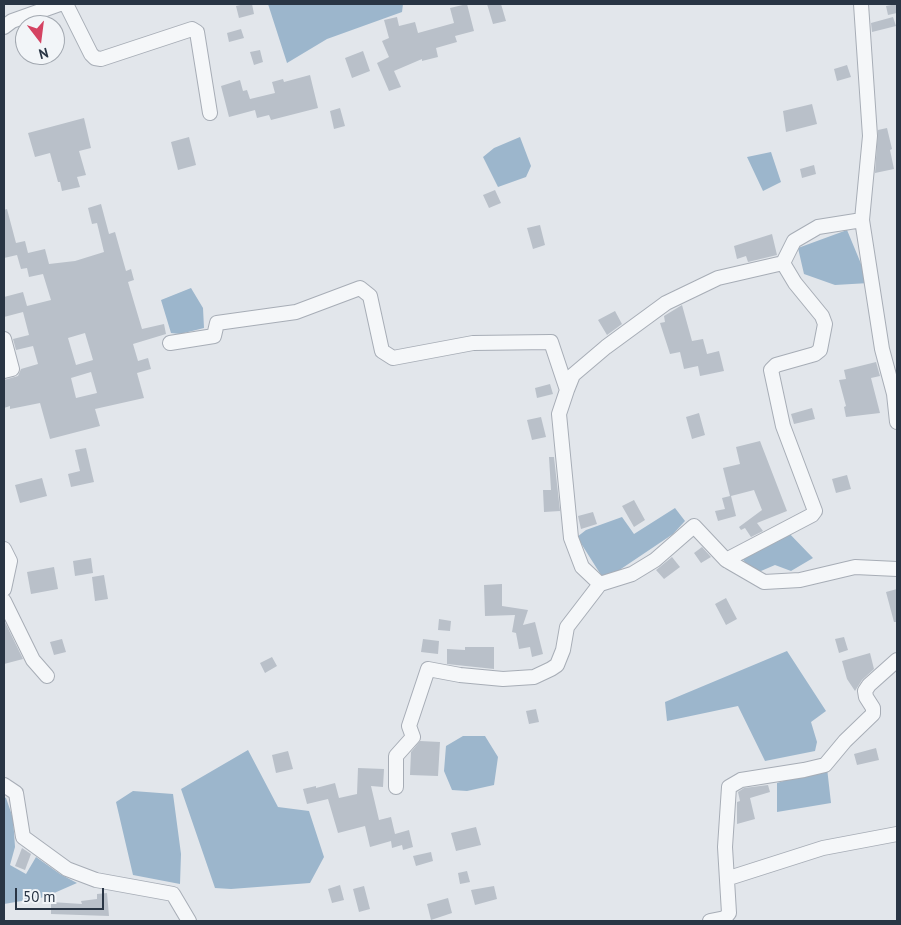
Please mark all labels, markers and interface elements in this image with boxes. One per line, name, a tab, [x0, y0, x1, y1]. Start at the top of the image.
north arrow	[15, 15, 65, 65]
text: N	[37, 44, 50, 63]
scale bar	[18, 878, 106, 910]
text: 50 m	[23, 887, 56, 906]

